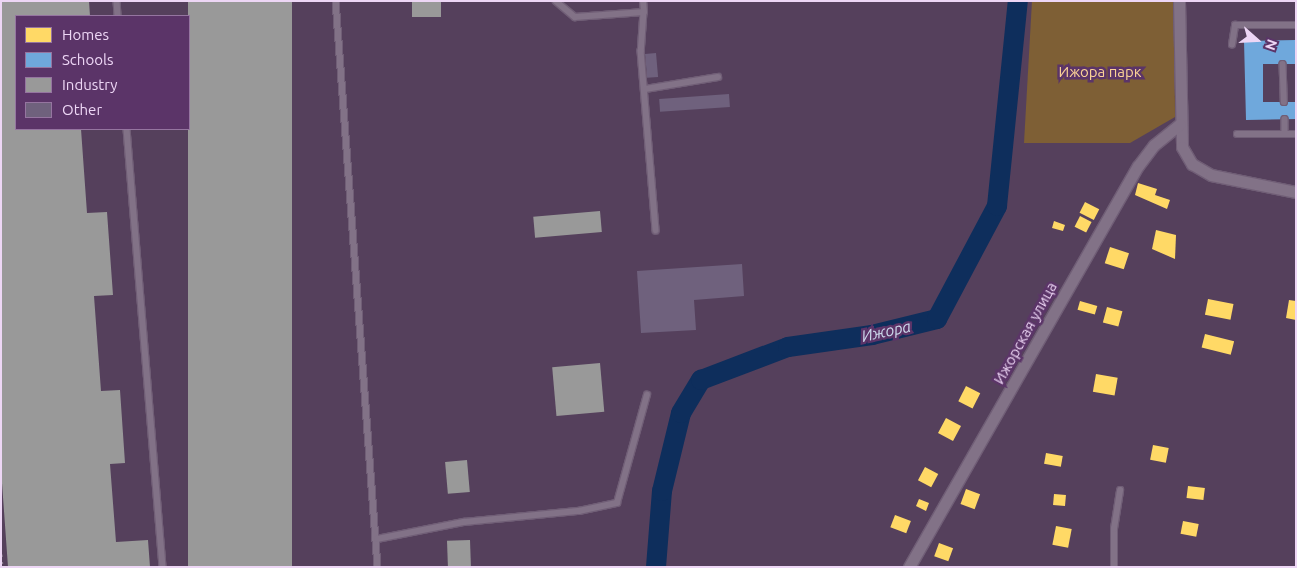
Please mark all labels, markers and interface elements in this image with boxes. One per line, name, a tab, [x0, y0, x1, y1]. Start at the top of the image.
legend	[15, 15, 190, 130]
north arrow	[1232, 15, 1282, 65]
text: Homes	[62, 26, 109, 43]
text: N	[1262, 37, 1280, 52]
text: Schools	[62, 51, 113, 68]
park label: Ижора парк	[1058, 63, 1142, 81]
text: Industry	[62, 76, 117, 93]
text: Other	[62, 101, 102, 118]
street label: Ижорская улица	[989, 279, 1061, 387]
water label: Ижора	[859, 316, 913, 346]

